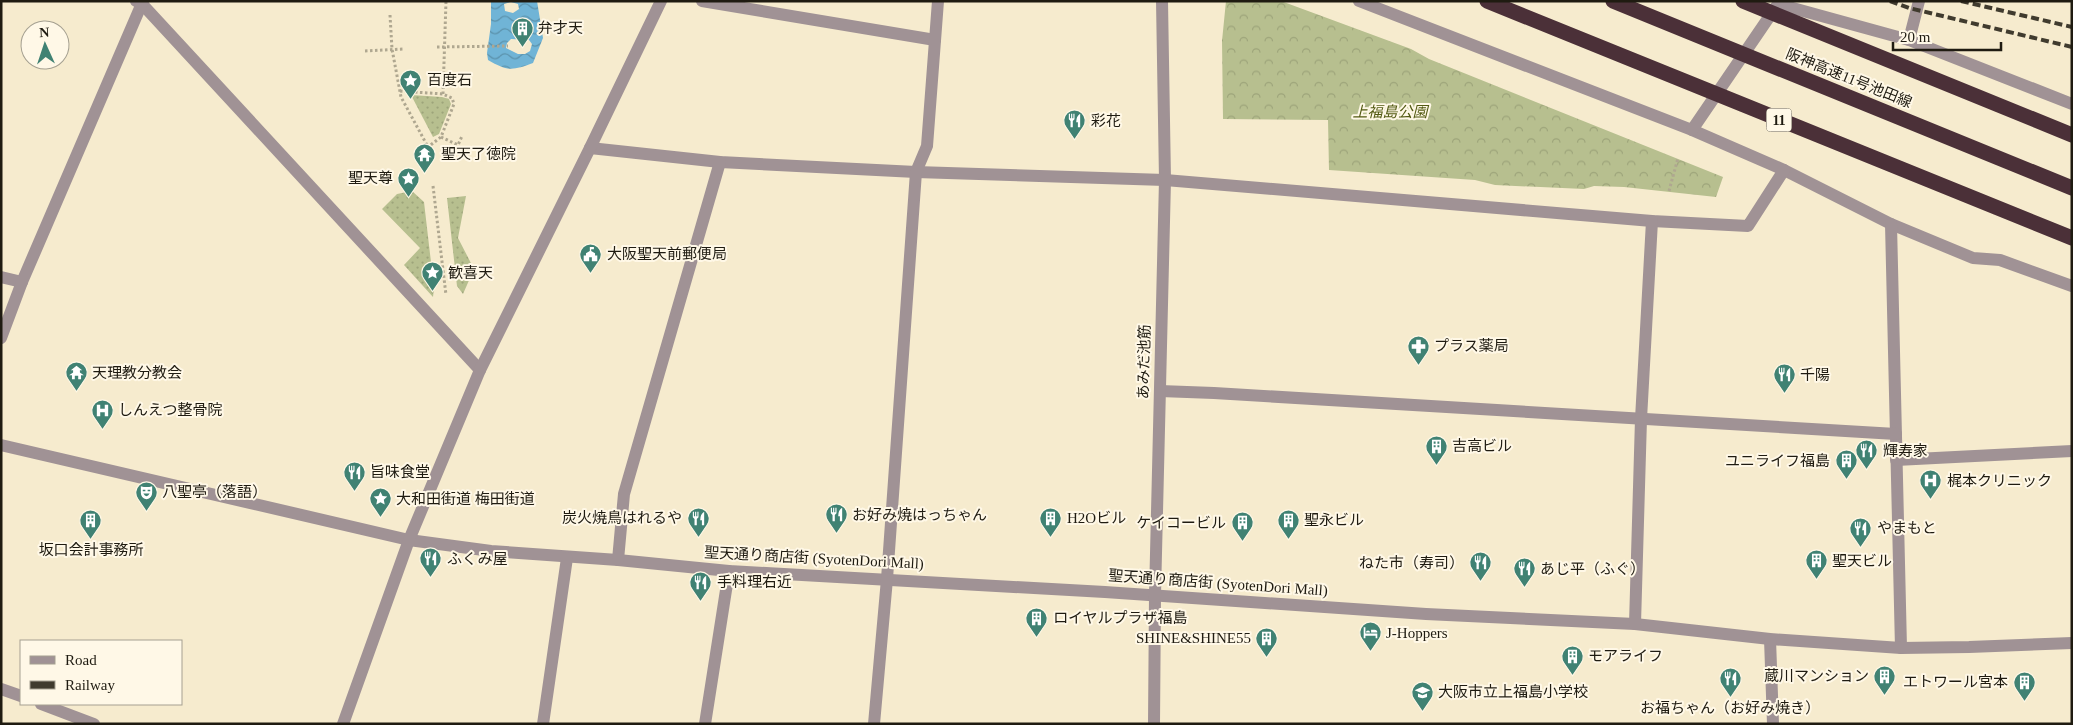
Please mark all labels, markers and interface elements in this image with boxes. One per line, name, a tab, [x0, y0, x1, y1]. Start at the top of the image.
building icon: 弁才天	[510, 16, 534, 47]
place label: 弁才天	[538, 19, 583, 36]
north arrow	[20, 20, 70, 70]
scale bar	[1893, 20, 2000, 52]
text: N	[39, 25, 50, 40]
text: 20 m	[1900, 29, 1931, 45]
street label: 阪神高速11号池田線	[1784, 45, 1914, 111]
place icon: 百度石	[399, 68, 423, 99]
place label: 百度石	[427, 72, 472, 88]
park label: 上福島公園	[1352, 104, 1429, 120]
road number: 11	[1766, 108, 1792, 132]
restaurant icon: 彩花	[1063, 109, 1087, 140]
place label: 彩花	[1091, 113, 1121, 129]
temple icon: 聖天了徳院	[413, 142, 437, 173]
place label: 聖天了徳院	[441, 146, 516, 162]
place icon: 聖天尊	[397, 166, 421, 197]
place label: 聖天尊	[348, 170, 393, 186]
public building icon: 大阪聖天前郵便局	[579, 242, 603, 273]
place label: 大阪聖天前郵便局	[607, 246, 727, 262]
place icon: 歓喜天	[420, 261, 444, 292]
place label: 歓喜天	[448, 265, 493, 281]
street label: あみだ池筋	[1135, 324, 1153, 400]
pharmacy icon: プラス薬局	[1406, 334, 1430, 365]
place label: プラス薬局	[1434, 338, 1509, 354]
temple icon: 天理教分教会	[64, 361, 88, 392]
restaurant icon: 千陽	[1772, 363, 1796, 394]
place label: 天理教分教会	[92, 365, 182, 381]
place label: 千陽	[1800, 367, 1830, 383]
hospital icon: しんえつ整骨院	[90, 398, 114, 429]
place label: しんえつ整骨院	[118, 402, 223, 418]
building icon: 吉高ビル	[1424, 434, 1448, 465]
place label: 吉高ビル	[1452, 438, 1512, 454]
restaurant icon: 輝寿家	[1855, 439, 1879, 470]
place label: 輝寿家	[1883, 443, 1928, 459]
building icon: ユニライフ福島	[1834, 449, 1858, 480]
place label: ユニライフ福島	[1725, 453, 1830, 469]
restaurant icon: 旨味食堂	[342, 460, 366, 491]
place label: 旨味食堂	[370, 464, 430, 480]
hospital icon: 梶本クリニック	[1919, 469, 1943, 500]
place label: 梶本クリニック	[1947, 473, 2052, 489]
theatre icon: 八聖亭（落語）	[134, 480, 158, 511]
place label: 八聖亭（落語）	[162, 484, 267, 500]
place icon: 大和田街道 梅田街道	[368, 487, 392, 518]
place label: 大和田街道 梅田街道	[396, 490, 535, 507]
restaurant icon: お好み焼はっちゃん	[824, 503, 848, 534]
restaurant icon: 炭火焼鳥はれるや	[686, 506, 710, 537]
building icon: H2Oビル	[1039, 506, 1063, 537]
place label: お好み焼はっちゃん	[852, 507, 987, 523]
building icon: 聖永ビル	[1276, 508, 1300, 539]
building icon: 坂口会計事務所	[79, 509, 103, 540]
place label: 炭火焼鳥はれるや	[562, 510, 682, 526]
place label: H2Oビル	[1067, 510, 1126, 526]
building icon: ケイコービル	[1230, 511, 1254, 542]
place label: 聖永ビル	[1304, 512, 1364, 528]
place label: ケイコービル	[1136, 515, 1226, 531]
restaurant icon: やまもと	[1849, 516, 1873, 547]
place label: やまもと	[1877, 520, 1937, 536]
place label: 坂口会計事務所	[38, 542, 144, 558]
street label: 聖天通り商店街 (SyotenDori Mall)	[704, 544, 924, 573]
restaurant icon: ふくみ屋	[419, 547, 443, 578]
building icon: 聖天ビル	[1804, 549, 1828, 580]
place label: ふくみ屋	[447, 551, 508, 567]
restaurant icon: ねた市（寿司）	[1468, 551, 1492, 582]
place label: 聖天ビル	[1832, 553, 1892, 569]
place label: ねた市（寿司）	[1359, 555, 1464, 571]
restaurant icon: あじ平（ふぐ）	[1512, 557, 1536, 588]
place label: あじ平（ふぐ）	[1540, 561, 1645, 577]
street label: 聖天通り商店街 (SyotenDori Mall)	[1108, 567, 1328, 600]
restaurant icon: 手料理右近	[689, 570, 713, 601]
place label: 手料理右近	[717, 573, 792, 590]
building icon: ロイヤルプラザ福島	[1025, 606, 1049, 637]
place label: ロイヤルプラザ福島	[1053, 610, 1188, 626]
hotel icon: J-Hoppers	[1358, 621, 1382, 652]
place label: J-Hoppers	[1386, 625, 1448, 641]
building icon: SHINE&SHINE55	[1255, 626, 1279, 657]
place label: SHINE&SHINE55	[1136, 630, 1251, 646]
legend	[20, 640, 182, 705]
building icon: モアライフ	[1560, 644, 1584, 675]
place label: モアライフ	[1588, 648, 1663, 664]
text: Road	[65, 652, 97, 668]
building icon: 蔵川マンション	[1873, 664, 1897, 695]
restaurant icon: お福ちゃん（お好み焼き）	[1718, 667, 1742, 698]
place label: 蔵川マンション	[1764, 668, 1869, 684]
building icon: エトワール宮本	[2012, 670, 2036, 701]
place label: エトワール宮本	[1903, 674, 2008, 690]
text: Railway	[65, 677, 115, 693]
school or university icon: 大阪市立上福島小学校	[1410, 680, 1434, 711]
place label: 大阪市立上福島小学校	[1438, 684, 1588, 700]
place label: お福ちゃん（お好み焼き）	[1640, 700, 1820, 716]

